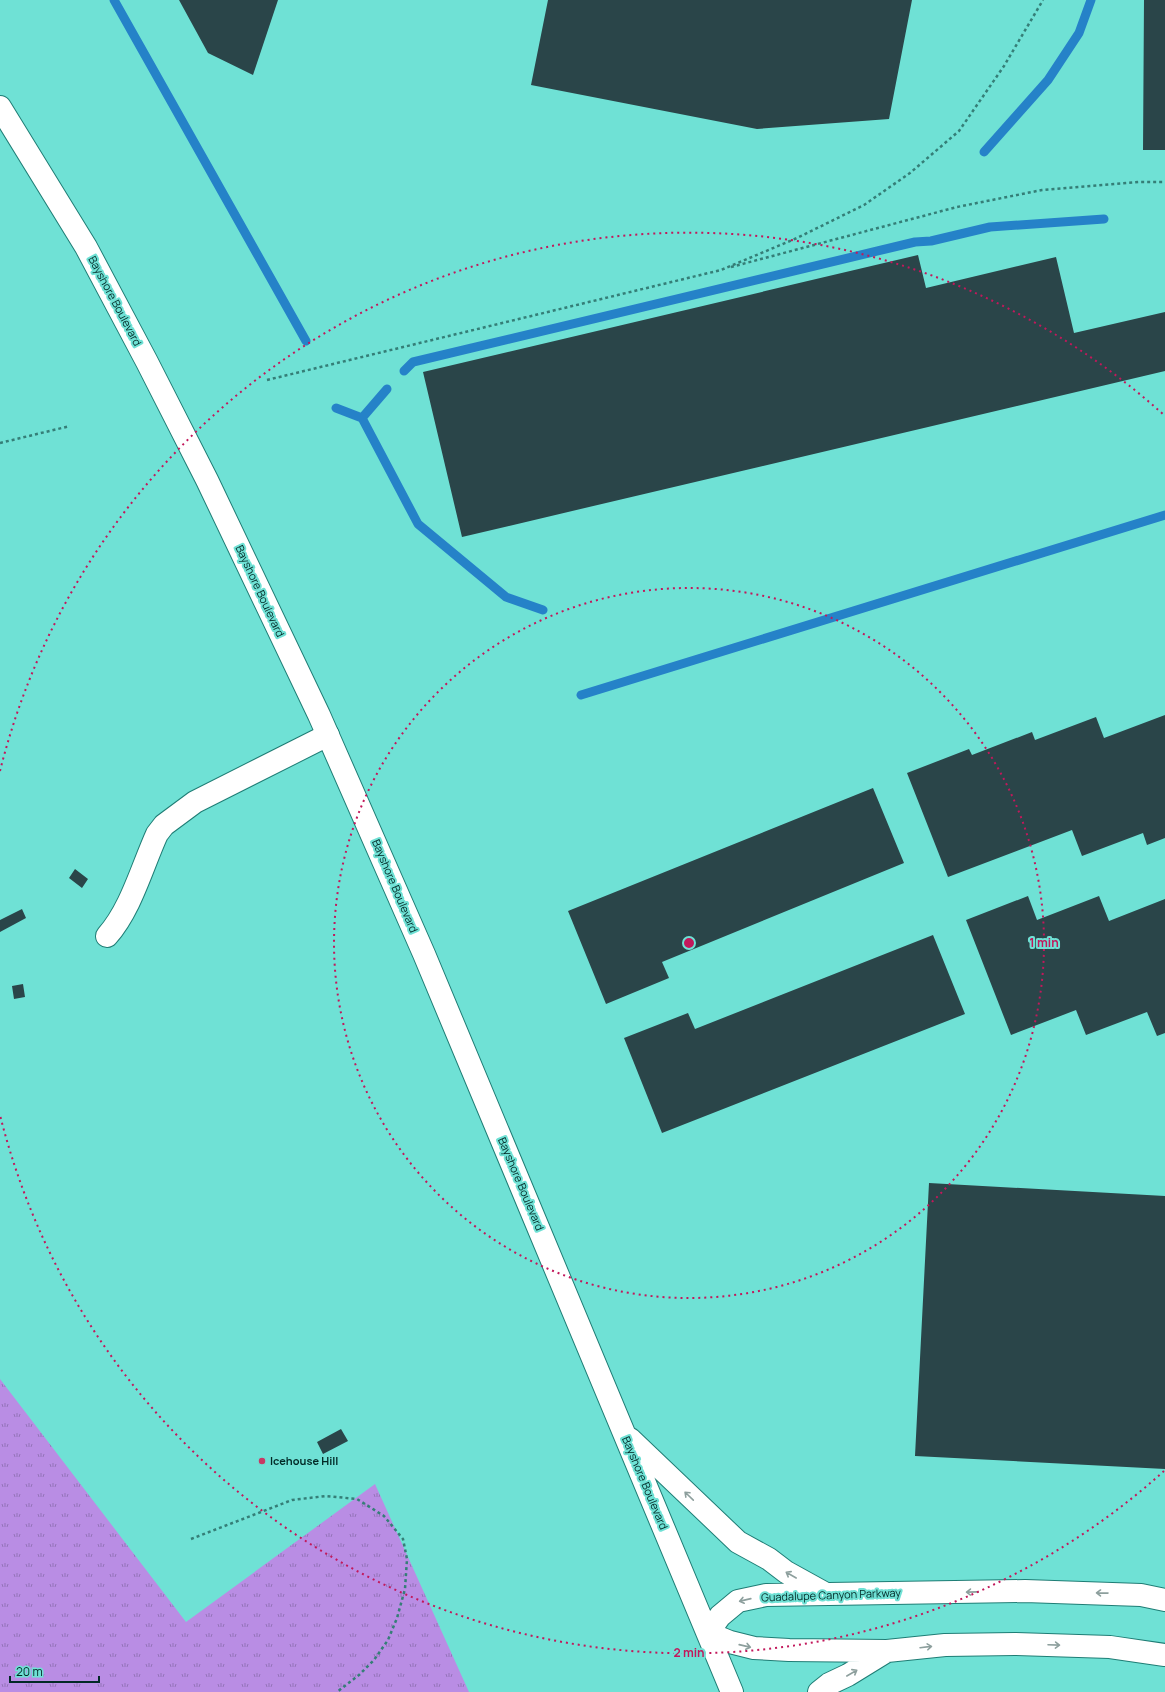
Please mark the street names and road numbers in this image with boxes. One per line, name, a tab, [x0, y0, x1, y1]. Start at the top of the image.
street label: Bayshore Boulevard	[85, 253, 146, 348]
street label: Bayshore Boulevard	[233, 542, 288, 639]
street label: Bayshore Boulevard	[369, 837, 422, 935]
street label: Bayshore Boulevard	[495, 1135, 548, 1233]
street label: Bayshore Boulevard	[619, 1434, 672, 1532]
street label: Guadalupe Canyon Parkway	[761, 1585, 901, 1604]

